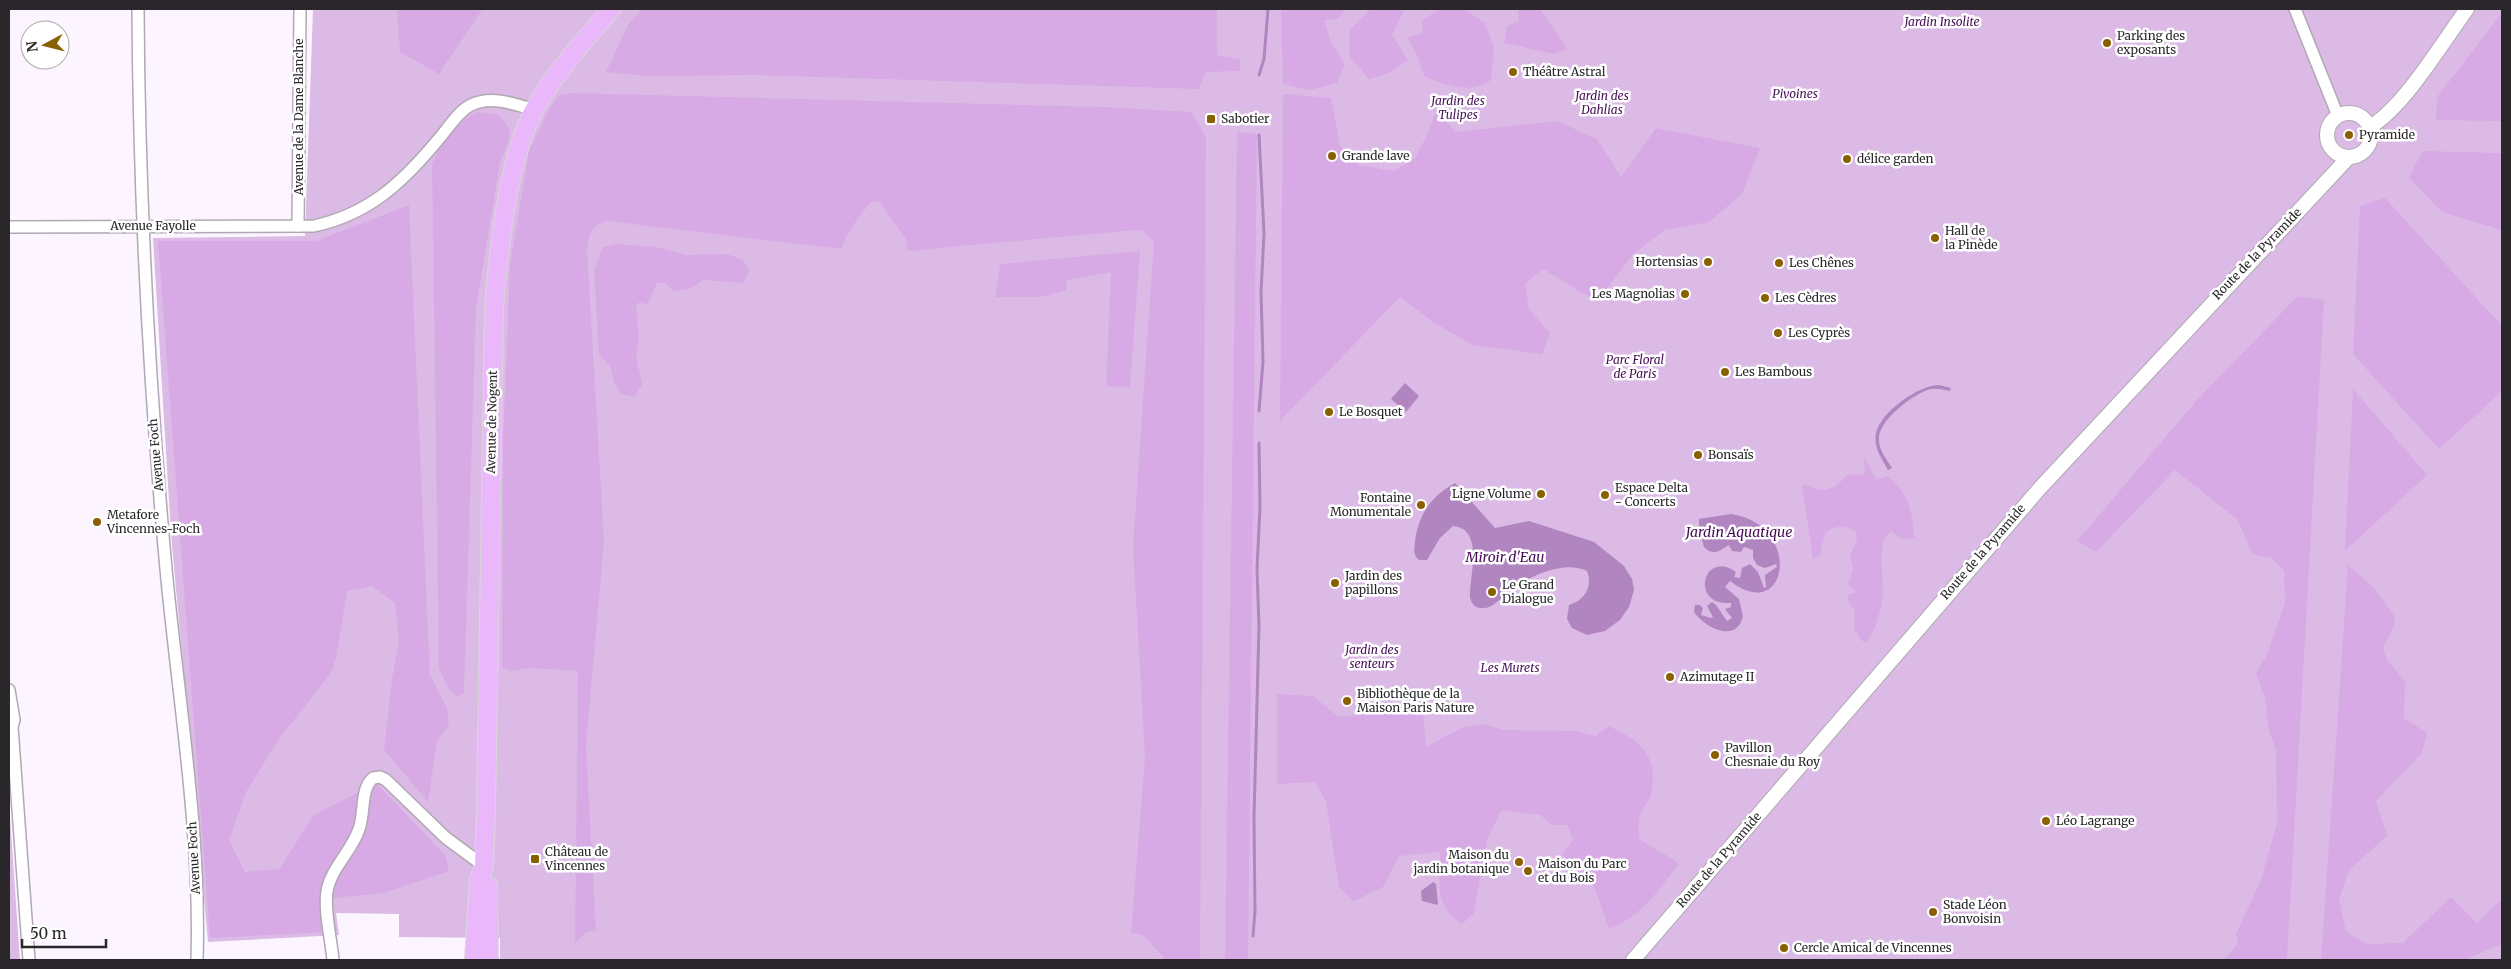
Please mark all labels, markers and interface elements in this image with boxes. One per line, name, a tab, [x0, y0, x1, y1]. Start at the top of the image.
park label: Jardin Insolite	[1902, 14, 1980, 29]
north arrow	[20, 20, 70, 70]
place label: Parking des exposants	[2117, 28, 2185, 57]
marker: Parking des exposants	[2101, 37, 2113, 49]
street label: Avenue de la Dame Blanche	[291, 39, 306, 197]
text: N	[22, 40, 42, 53]
place label: Théâtre Astral	[1523, 64, 1606, 79]
marker: Théâtre Astral	[1507, 66, 1519, 78]
park label: Pivoines	[1772, 86, 1818, 101]
park label: Jardin des Dahlias	[1573, 88, 1629, 117]
park label: Jardin des Tulipes	[1429, 93, 1485, 122]
place label: Sabotier	[1221, 111, 1270, 126]
marker: Sabotier	[1205, 113, 1217, 125]
place label: Pyramide	[2359, 127, 2415, 142]
marker: Pyramide	[2343, 129, 2355, 141]
place label: Grande lave	[1342, 148, 1410, 163]
marker: Grande lave	[1326, 150, 1338, 162]
place label: délice garden	[1857, 151, 1933, 166]
marker: délice garden	[1841, 153, 1853, 165]
street label: Route de la Pyramide	[2209, 205, 2304, 303]
street label: Avenue Fayolle	[109, 218, 196, 233]
place label: Hall de la Pinède	[1945, 223, 1998, 252]
marker: Hall de la Pinède	[1929, 232, 1941, 244]
place label: Hortensias	[1636, 254, 1698, 269]
place label: Les Chênes	[1789, 255, 1854, 270]
marker: Hortensias	[1702, 256, 1714, 268]
marker: Les Chênes	[1773, 257, 1785, 269]
place label: Les Magnolias	[1592, 286, 1675, 301]
marker: Les Magnolias	[1679, 288, 1691, 300]
place label: Les Cèdres	[1775, 290, 1837, 305]
marker: Les Cèdres	[1759, 292, 1771, 304]
place label: Les Cyprès	[1788, 325, 1850, 340]
marker: Les Cyprès	[1772, 327, 1784, 339]
park label: Parc Floral de Paris	[1606, 352, 1665, 381]
place label: Les Bambous	[1735, 364, 1812, 379]
marker: Les Bambous	[1719, 366, 1731, 378]
street label: Avenue de Nogent	[483, 370, 500, 475]
place label: Le Bosquet	[1339, 404, 1403, 419]
marker: Le Bosquet	[1323, 406, 1335, 418]
street label: Avenue Foch	[145, 418, 166, 493]
place label: Bonsaïs	[1708, 447, 1754, 462]
marker: Bonsaïs	[1692, 449, 1704, 461]
place label: Espace Delta - Concerts	[1615, 480, 1689, 509]
place label: Ligne Volume	[1452, 486, 1531, 501]
marker: Ligne Volume	[1535, 488, 1547, 500]
marker: Espace Delta - Concerts	[1599, 489, 1611, 501]
place label: Fontaine Monumentale	[1330, 490, 1411, 519]
marker: Fontaine Monumentale	[1415, 499, 1427, 511]
street label: Route de la Pyramide	[1937, 501, 2028, 602]
place label: Metafore Vincennes-Foch	[106, 507, 200, 536]
marker: Metafore Vincennes-Foch	[91, 516, 103, 528]
water label: Jardin Aquatique	[1684, 523, 1792, 541]
water label: Miroir d'Eau	[1464, 548, 1545, 566]
place label: Jardin des papillons	[1344, 568, 1402, 597]
marker: Jardin des papillons	[1329, 577, 1341, 589]
place label: Le Grand Dialogue	[1502, 577, 1554, 606]
marker: Le Grand Dialogue	[1486, 586, 1498, 598]
park label: Jardin des senteurs	[1343, 642, 1399, 671]
park label: Les Murets	[1481, 660, 1539, 675]
place label: Azimutage II	[1679, 669, 1754, 684]
marker: Azimutage II	[1664, 671, 1676, 683]
place label: Bibliothèque de la Maison Paris Nature	[1357, 686, 1474, 715]
marker: Bibliothèque de la Maison Paris Nature	[1341, 695, 1353, 707]
place label: Pavillon Chesnaie du Roy	[1725, 740, 1820, 769]
marker: Pavillon Chesnaie du Roy	[1709, 749, 1721, 761]
street label: Route de la Pyramide	[1673, 809, 1764, 910]
place label: Léo Lagrange	[2056, 813, 2134, 828]
marker: Léo Lagrange	[2040, 815, 2052, 827]
street label: Avenue Foch	[184, 821, 203, 896]
place label: Château de Vincennes	[544, 844, 608, 873]
place label: Maison du jardin botanique	[1413, 847, 1509, 876]
marker: Château de Vincennes	[529, 853, 541, 865]
marker: Maison du jardin botanique	[1513, 856, 1525, 868]
place label: Maison du Parc et du Bois	[1538, 856, 1627, 885]
marker: Maison du Parc et du Bois	[1522, 865, 1534, 877]
place label: Stade Léon Bonvoisin	[1943, 897, 2007, 926]
marker: Stade Léon Bonvoisin	[1927, 906, 1939, 918]
scale bar	[22, 916, 106, 948]
text: 50 m	[30, 924, 67, 943]
place label: Cercle Amical de Vincennes	[1794, 940, 1952, 955]
marker: Cercle Amical de Vincennes	[1778, 942, 1790, 954]

